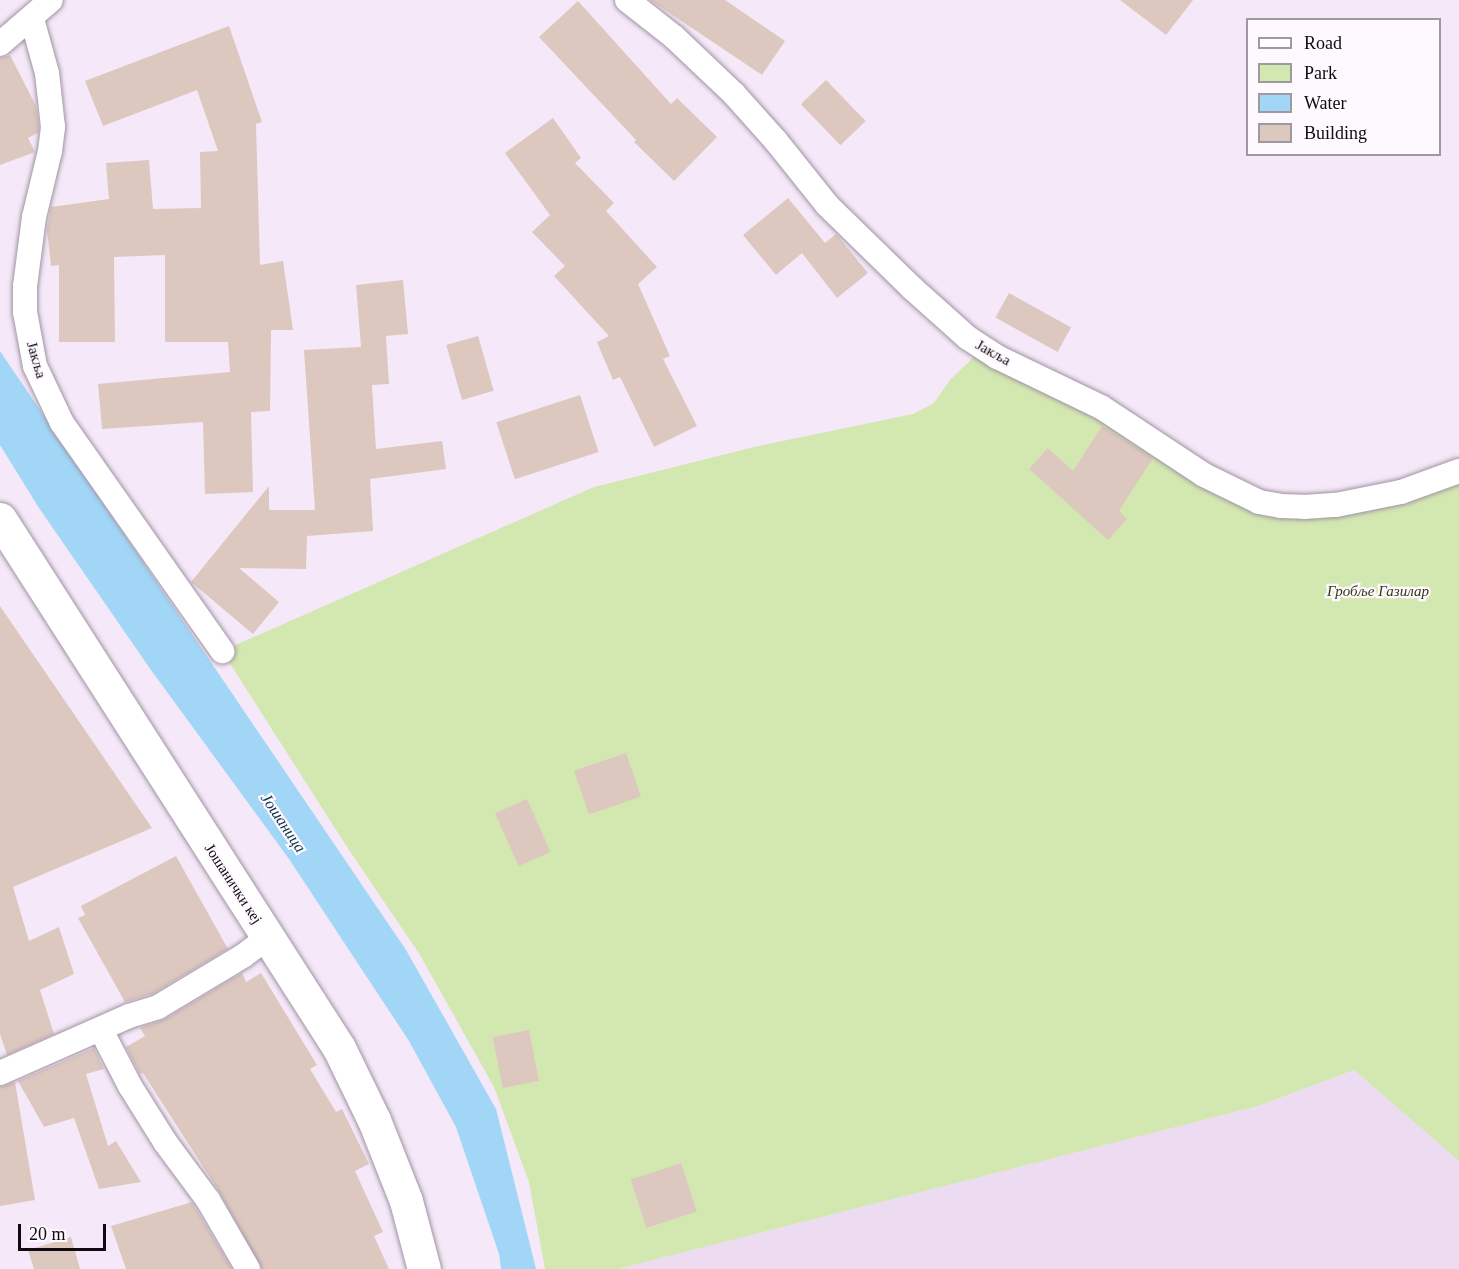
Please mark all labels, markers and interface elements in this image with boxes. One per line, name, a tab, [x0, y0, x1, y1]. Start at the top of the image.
legend	[1246, 18, 1441, 156]
text: Road	[1304, 33, 1342, 53]
text: Park	[1304, 63, 1337, 83]
text: Water	[1304, 93, 1347, 113]
text: Building	[1304, 123, 1367, 143]
street label: Јакља	[972, 336, 1014, 370]
street label: Јакља	[22, 340, 50, 380]
park label: Гробље Газилар	[1327, 583, 1429, 601]
water label: Јошаница	[256, 790, 310, 856]
street label: Јошанички кеј	[200, 841, 266, 927]
scale bar	[21, 1212, 110, 1250]
text: 20 m	[29, 1224, 66, 1244]

